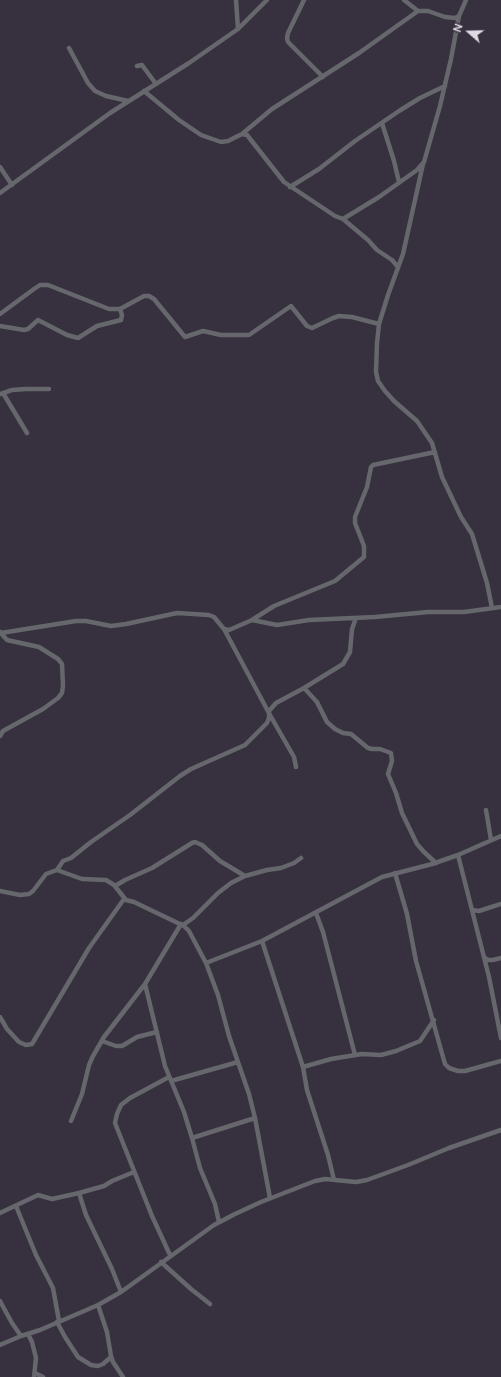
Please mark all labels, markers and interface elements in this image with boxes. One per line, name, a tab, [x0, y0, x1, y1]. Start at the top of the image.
north arrow	[449, 12, 489, 52]
text: N	[450, 22, 466, 34]

